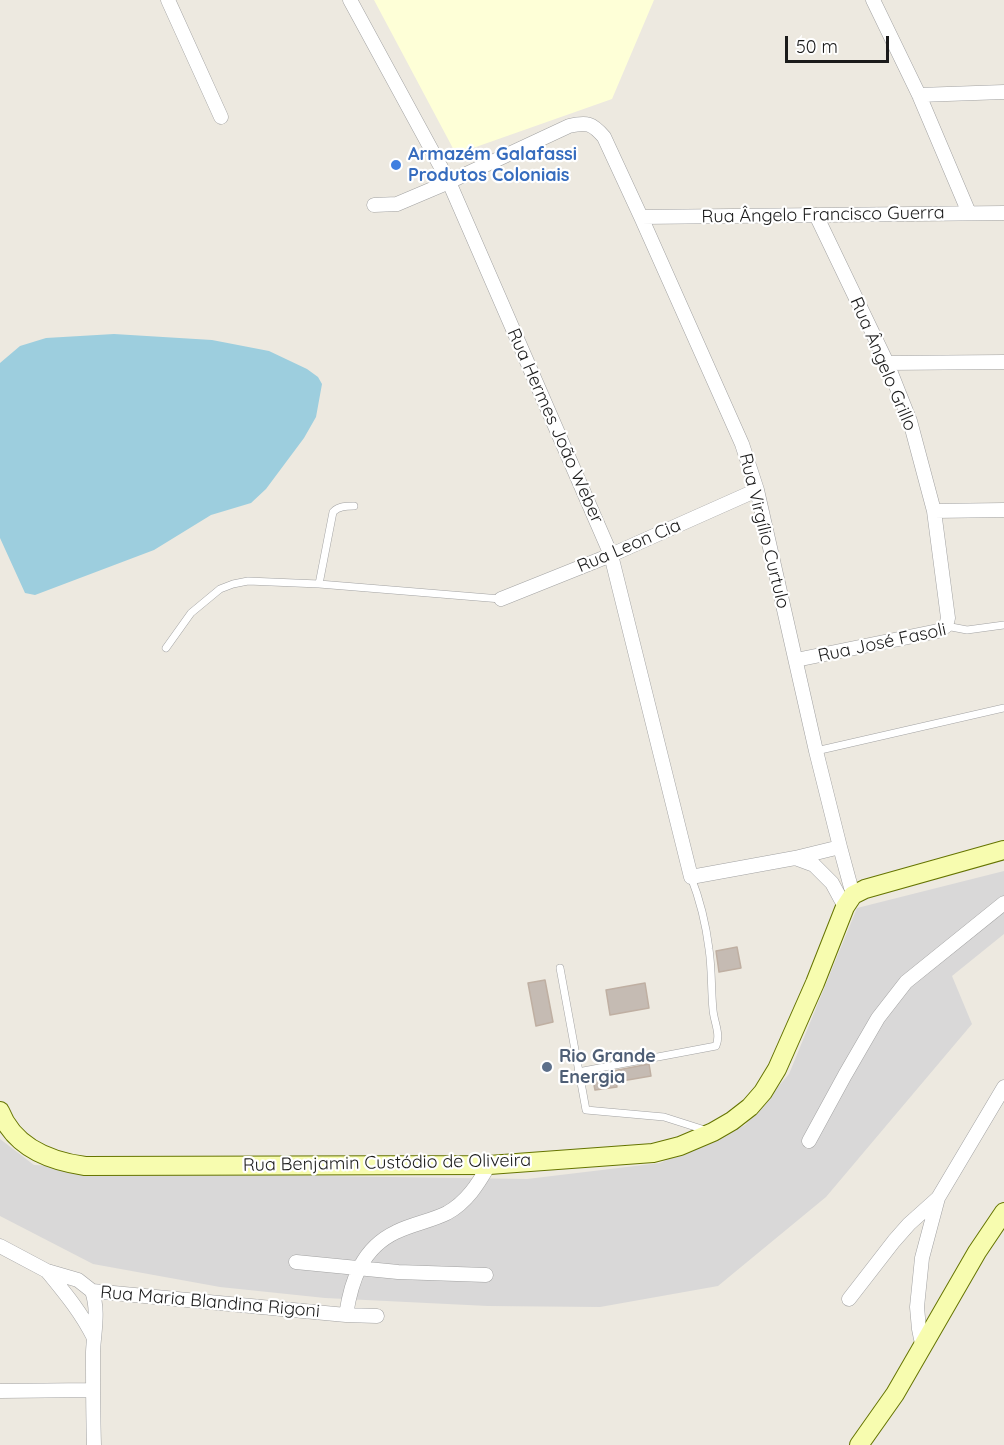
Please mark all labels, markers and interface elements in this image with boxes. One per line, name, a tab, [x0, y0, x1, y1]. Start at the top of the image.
scale bar	[788, 24, 892, 62]
text: 50 m	[796, 35, 838, 58]
place label: Armazém Galafassi Produtos Coloniais	[408, 144, 577, 186]
marker: Armazém Galafassi Produtos Coloniais	[389, 158, 403, 172]
street label: Rua Ângelo Francisco Guerra	[701, 202, 945, 228]
street label: Rua Ângelo Grillo	[845, 294, 921, 434]
street label: Rua Hermes João Weber	[502, 325, 608, 527]
street label: Rua Virgílio Curtulo	[734, 451, 794, 611]
street label: Rua Leon Cia	[574, 514, 684, 578]
street label: Rua José Fasoli	[816, 619, 948, 667]
place label: Rio Grande Energia	[559, 1046, 656, 1088]
marker: Rio Grande Energia	[540, 1060, 554, 1074]
street label: Rua Benjamin Custódio de Oliveira	[243, 1150, 531, 1176]
street label: Rua Maria Blandina Rigoni	[99, 1282, 321, 1322]

